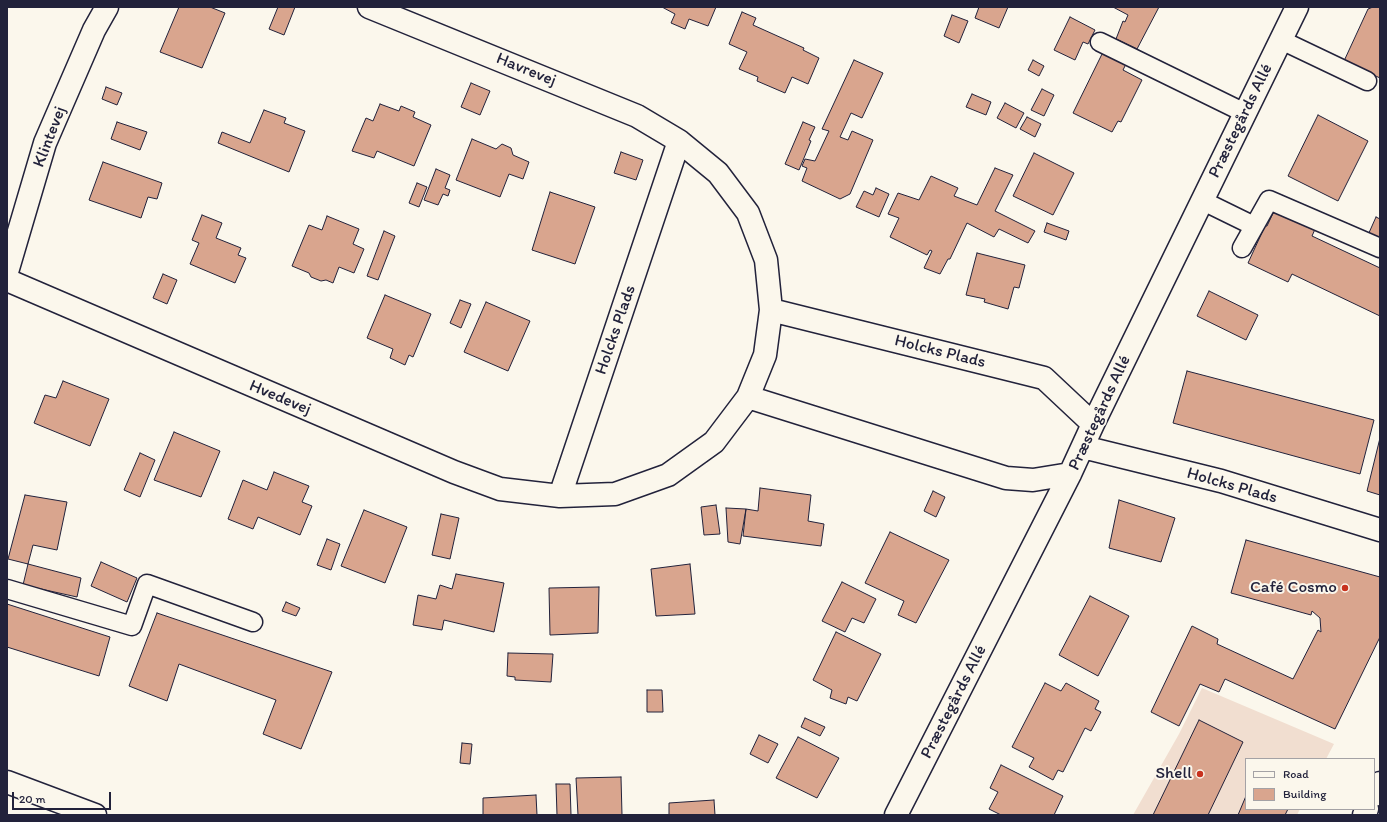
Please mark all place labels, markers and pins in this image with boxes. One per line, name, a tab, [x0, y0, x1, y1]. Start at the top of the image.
place label: Café Cosmo	[1250, 578, 1337, 598]
marker: Café Cosmo	[1340, 583, 1350, 593]
place label: Shell	[1156, 764, 1192, 784]
marker: Shell	[1195, 769, 1205, 779]

